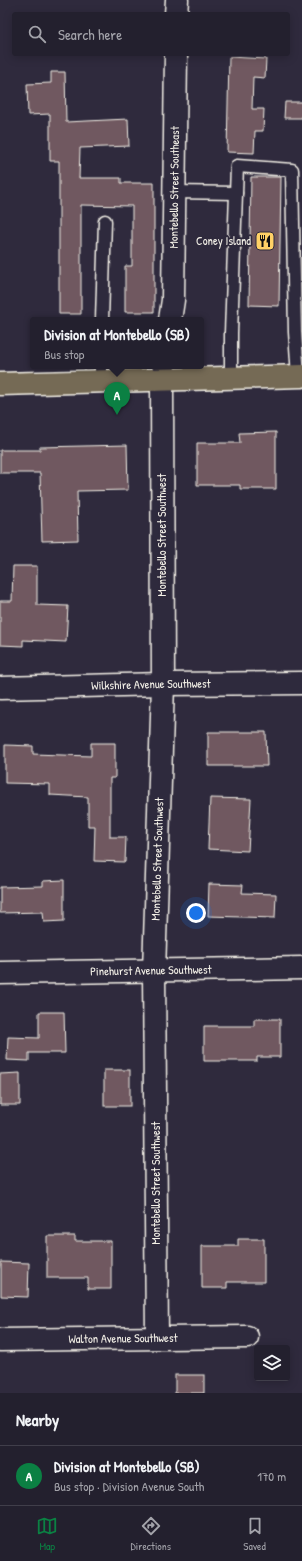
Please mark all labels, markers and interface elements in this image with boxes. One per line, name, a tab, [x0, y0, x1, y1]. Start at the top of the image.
search box	[12, 12, 290, 56]
icon: search	[26, 23, 48, 45]
text: Search here	[58, 24, 122, 45]
street label: Montebello Street Southeast	[165, 125, 183, 248]
restaurant icon: Coney Island	[254, 230, 276, 252]
place label: Coney Island	[196, 232, 251, 249]
popup	[30, 317, 204, 369]
text: Division at Montebello (SB)	[44, 324, 190, 345]
text: Bus stop	[44, 345, 84, 363]
pin: A	[104, 382, 130, 415]
street label: Montebello Street Southwest	[153, 473, 170, 596]
street label: Wilkshire Avenue Southwest	[91, 675, 212, 694]
street label: Montebello Street Southwest	[147, 796, 167, 921]
your location	[186, 903, 206, 923]
street label: Pinehurst Avenue Southwest	[90, 960, 213, 980]
street label: Montebello Street Southwest	[147, 1121, 164, 1244]
street label: Walton Avenue Southwest	[68, 1329, 179, 1347]
map controls	[254, 1345, 290, 1381]
button: layers	[254, 1345, 290, 1381]
text: Nearby	[16, 1408, 59, 1431]
text: Division at Montebello (SB)	[54, 1456, 200, 1477]
text: A	[26, 1467, 32, 1485]
text: 170 m	[257, 1467, 286, 1485]
text: Bus stop · Division Avenue South	[54, 1477, 204, 1495]
tab: Map	[36, 1515, 58, 1553]
tab: Directions	[131, 1515, 171, 1553]
tab: Saved	[243, 1515, 266, 1553]

